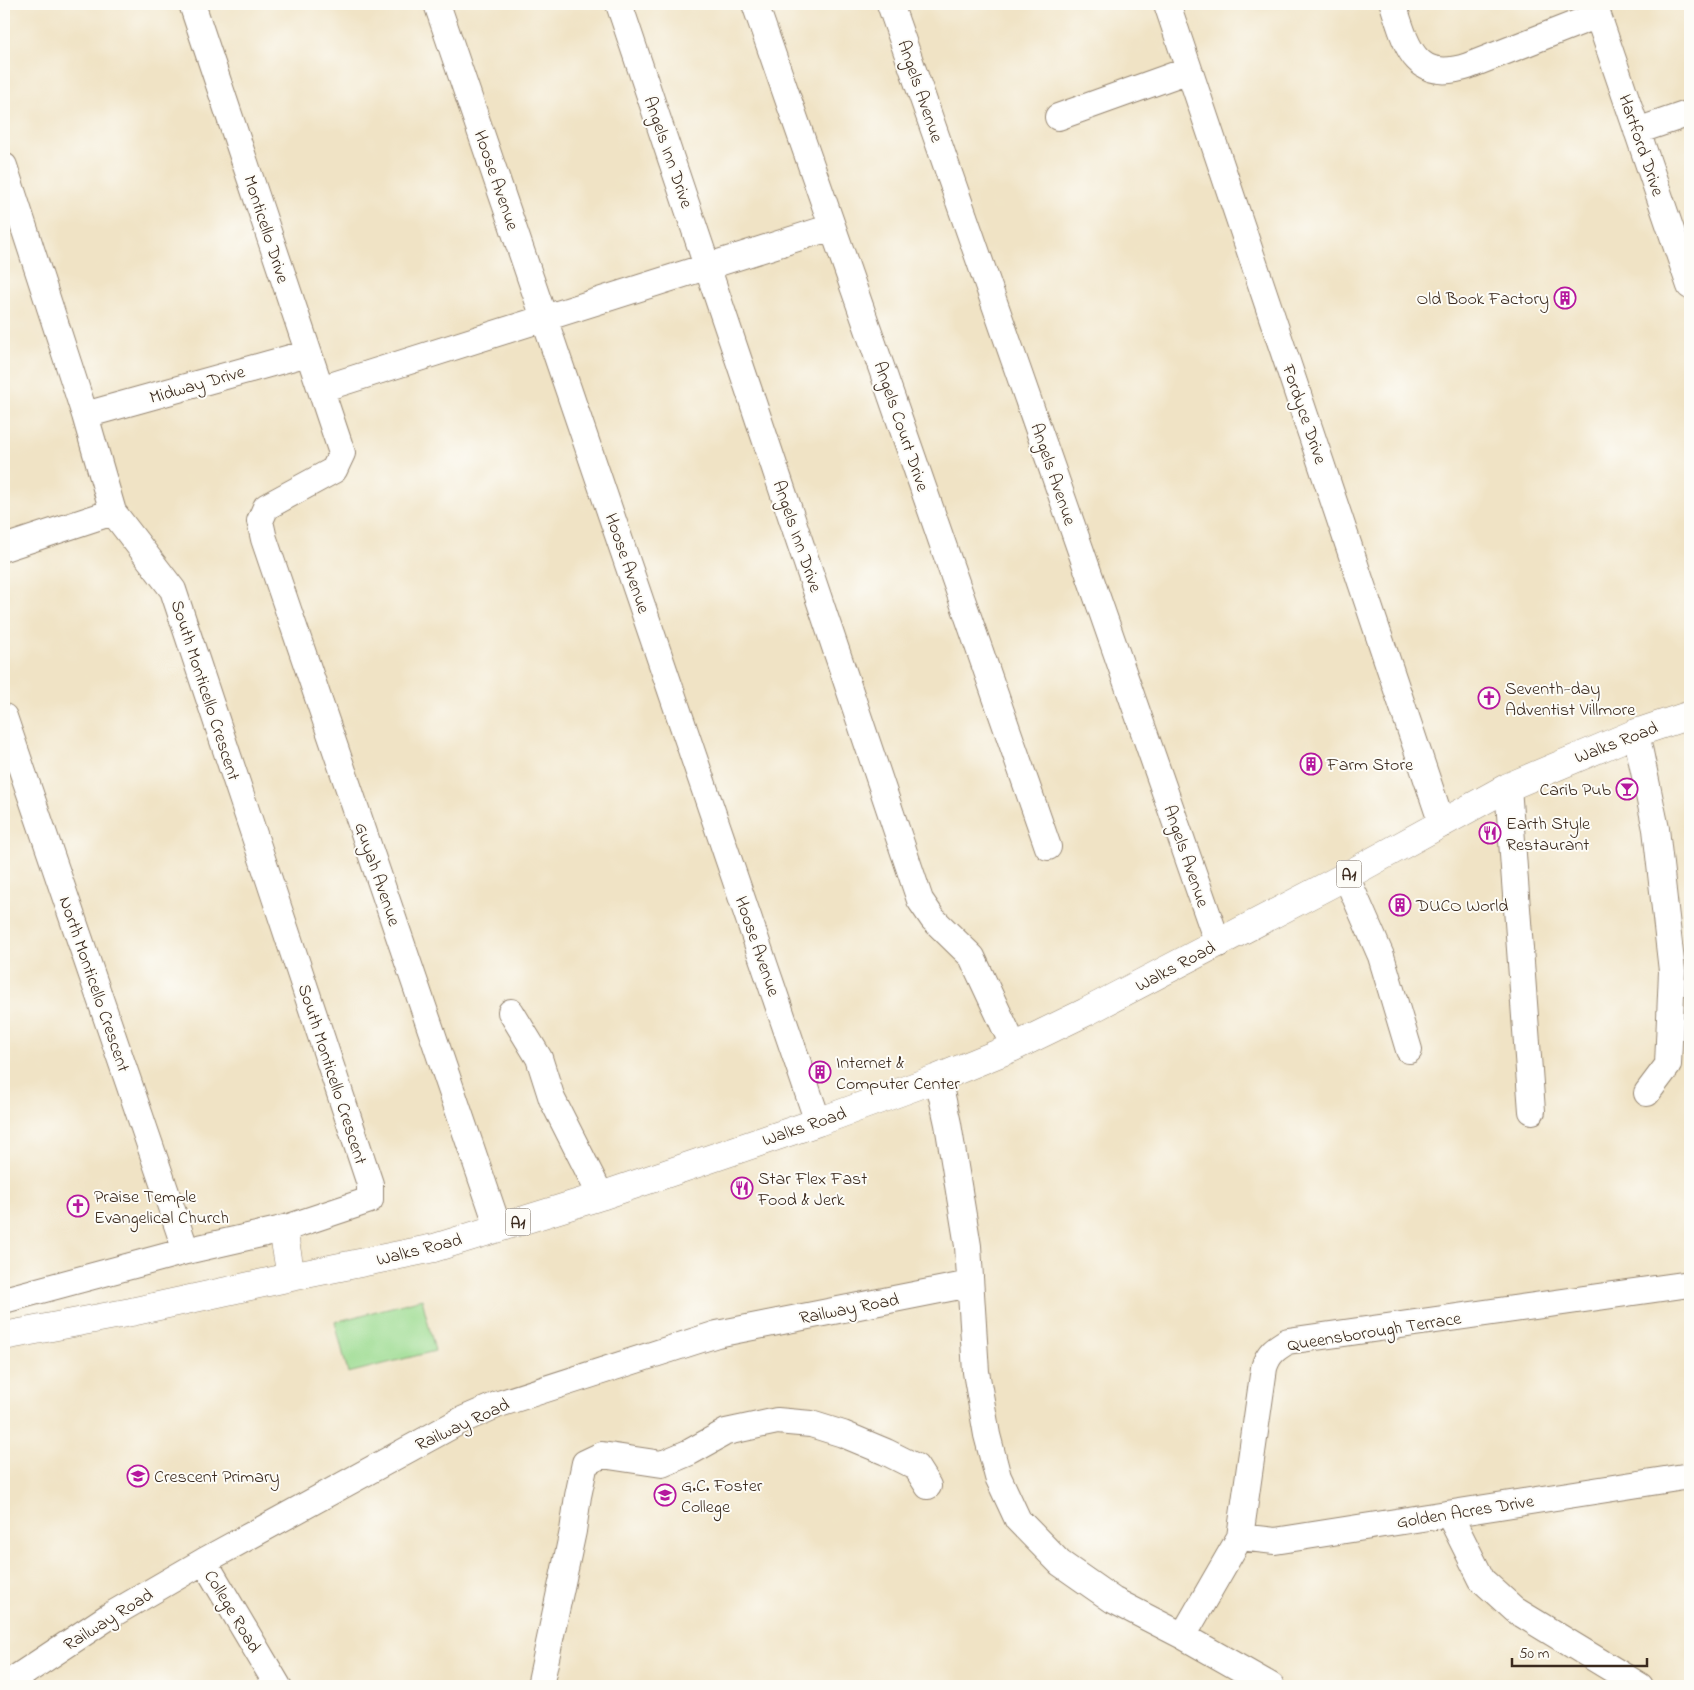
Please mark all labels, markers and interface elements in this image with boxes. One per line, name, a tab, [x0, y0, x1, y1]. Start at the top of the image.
street label: Angels Avenue	[889, 37, 949, 148]
street label: Hartford Drive	[1611, 91, 1670, 201]
street label: Angels Inn Drive	[635, 93, 699, 213]
street label: Hoose Avenue	[466, 127, 525, 235]
street label: Monticello Drive	[235, 172, 295, 288]
building icon: Old Book Factory	[1553, 286, 1577, 310]
place label: Old Book Factory	[1416, 287, 1549, 313]
street label: Angels Court Drive	[865, 358, 935, 496]
street label: Midway Drive	[147, 360, 249, 412]
street label: Fordyce Drive	[1274, 360, 1333, 469]
street label: Angels Avenue	[1022, 420, 1082, 531]
street label: Angels Inn Drive	[764, 477, 828, 597]
street label: Hoose Avenue	[597, 510, 656, 618]
street label: South Monticello Crescent	[163, 597, 246, 784]
place label: Seventh-day Adventist Villmore	[1505, 677, 1636, 724]
church icon: Seventh-day Adventist Villmore	[1477, 686, 1501, 710]
street label: Walks Road	[1571, 716, 1662, 772]
building icon: Farm Store	[1299, 752, 1323, 776]
place label: Farm Store	[1326, 753, 1414, 779]
bar icon: Carib Pub	[1615, 777, 1639, 801]
place label: Carib Pub	[1539, 778, 1611, 804]
street label: Angels Avenue	[1155, 802, 1215, 913]
place label: Earth Style Restaurant	[1506, 812, 1591, 859]
street label: Guyah Avenue	[346, 819, 406, 931]
restaurant icon: Earth Style Restaurant	[1478, 821, 1502, 845]
road number: A1	[1336, 861, 1362, 888]
street label: North Monticello Crescent	[51, 893, 135, 1076]
street label: Hoose Avenue	[727, 893, 786, 1001]
building icon: DUCO World	[1388, 893, 1412, 917]
place label: DUCO World	[1415, 894, 1508, 920]
street label: Walks Road	[1131, 936, 1221, 1000]
street label: South Monticello Crescent	[290, 981, 373, 1168]
place label: Internet & Computer Center	[836, 1051, 960, 1098]
building icon: Internet & Computer Center	[808, 1060, 832, 1084]
street label: Walks Road	[759, 1101, 850, 1154]
place label: Star Flex Fast Food & Jerk	[757, 1167, 867, 1214]
restaurant icon: Star Flex Fast Food & Jerk	[730, 1176, 754, 1200]
place label: Praise Temple Evangelical Church	[94, 1185, 229, 1233]
church icon: Praise Temple Evangelical Church	[66, 1194, 90, 1218]
road number: A1	[506, 1208, 530, 1236]
street label: Walks Road	[374, 1228, 465, 1274]
street label: Railway Road	[797, 1288, 901, 1332]
street label: Queensborough Terrace	[1285, 1306, 1464, 1361]
street label: Railway Road	[412, 1393, 514, 1459]
school or university icon: Crescent Primary	[126, 1464, 150, 1488]
place label: Crescent Primary	[154, 1465, 280, 1491]
place label: G.C. Foster College	[681, 1474, 763, 1522]
school or university icon: G.C. Foster College	[653, 1483, 677, 1507]
street label: Golden Acres Drive	[1395, 1489, 1537, 1537]
street label: College Road	[195, 1566, 266, 1659]
street label: Railway Road	[59, 1583, 159, 1659]
scale bar	[1512, 1635, 1646, 1667]
text: 50 m	[1519, 1643, 1550, 1665]

